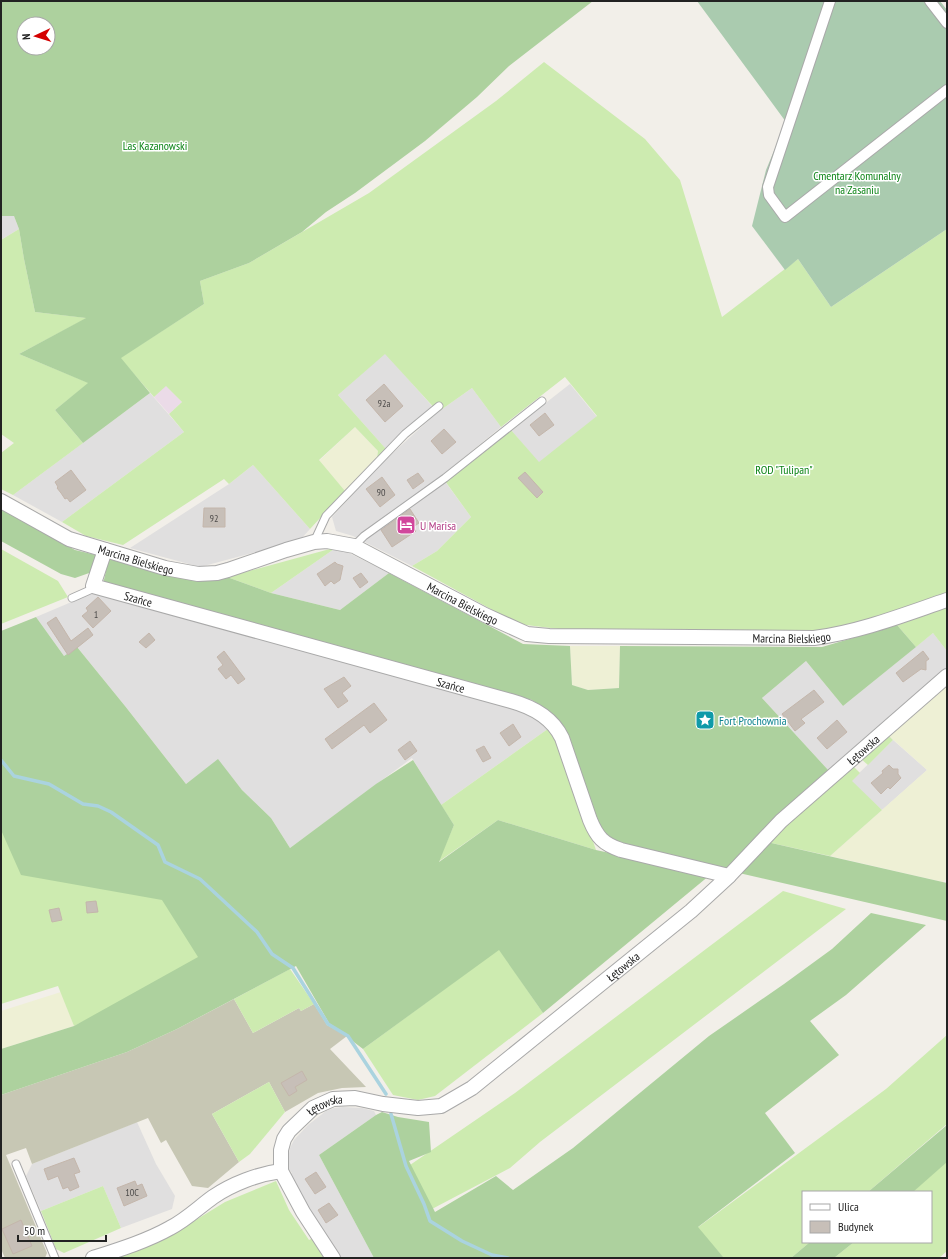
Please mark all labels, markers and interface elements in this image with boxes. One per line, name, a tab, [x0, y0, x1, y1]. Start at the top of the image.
north arrow	[16, 16, 56, 56]
text: N	[19, 33, 33, 40]
park label: Las Kazanowski	[123, 138, 187, 153]
park label: Cmentarz Komunalny na Zasaniu	[813, 168, 901, 197]
house number: 92a	[378, 397, 391, 410]
park label: ROD "Tulipan"	[755, 462, 813, 477]
house number: 90	[377, 486, 386, 499]
house number: 92	[210, 512, 219, 525]
hotel icon: U Marisa	[395, 514, 417, 536]
place label: U Marisa	[420, 518, 456, 533]
street label: Marcina Bielskiego	[97, 541, 175, 577]
street label: Marcina Bielskiego	[425, 578, 501, 628]
street label: Szańce	[123, 587, 154, 610]
house number: 1	[94, 608, 98, 621]
street label: Marcina Bielskiego	[753, 628, 832, 646]
street label: Szańce	[435, 673, 467, 695]
place icon: Fort Prochownia	[694, 709, 716, 731]
place label: Fort Prochownia	[719, 713, 787, 728]
street label: Łętowska	[844, 731, 882, 768]
street label: Łętowska	[603, 948, 642, 984]
street label: Łętowska	[303, 1091, 343, 1118]
house number: 10C	[125, 1186, 139, 1199]
legend	[802, 1191, 932, 1243]
text: Ulica	[838, 1199, 859, 1214]
scale bar	[18, 1217, 106, 1243]
text: Budynek	[838, 1219, 874, 1234]
text: 50 m	[24, 1223, 45, 1238]

